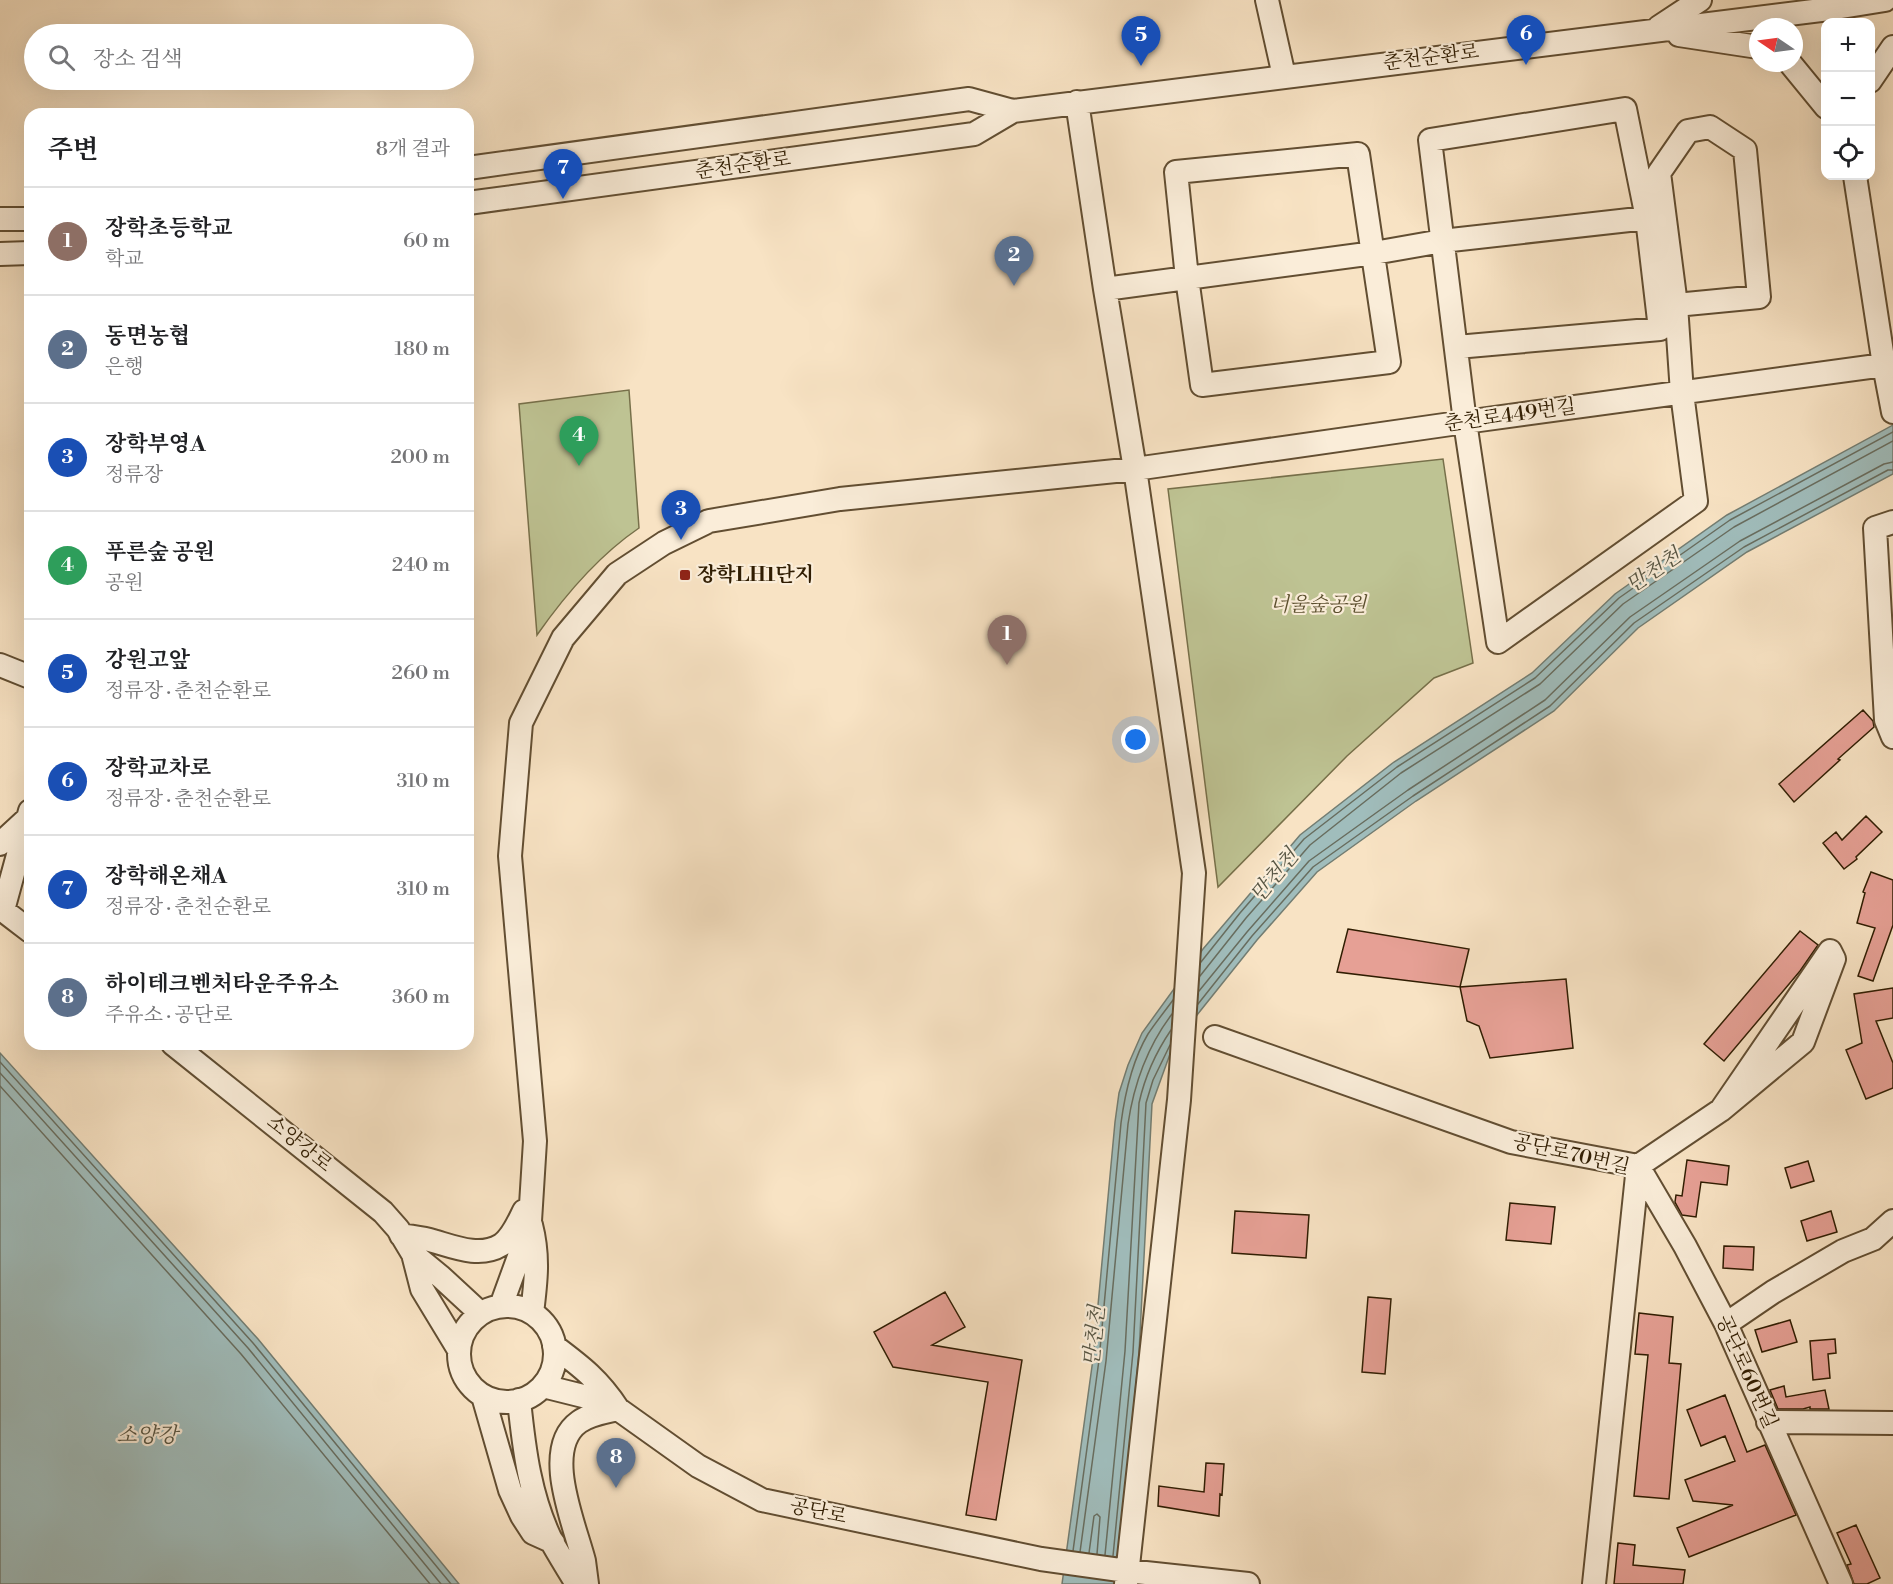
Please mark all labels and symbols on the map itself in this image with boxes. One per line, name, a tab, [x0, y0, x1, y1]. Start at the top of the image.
pin: 5	[1122, 16, 1160, 66]
pin: 6	[1506, 16, 1546, 65]
north arrow	[1749, 18, 1803, 72]
street label: 춘천순환로	[1382, 40, 1480, 76]
street label: 춘천순환로	[693, 147, 793, 185]
pin: 7	[544, 150, 582, 199]
pin: 2	[994, 236, 1034, 286]
street label: 춘천로449번길	[1442, 394, 1578, 438]
pin: 4	[560, 416, 598, 466]
pin: 3	[662, 490, 700, 540]
water label: 만천천	[1622, 542, 1688, 599]
place label: 장학LH1단지	[697, 563, 814, 588]
marker: 장학LH1단지	[678, 568, 692, 582]
park label: 너울숲공원	[1270, 593, 1368, 618]
pin: 1	[988, 616, 1026, 665]
your location	[1121, 725, 1150, 754]
water label: 만천천	[1245, 843, 1306, 908]
street label: 소양강로	[261, 1110, 337, 1178]
street label: 공단로70번길	[1510, 1129, 1632, 1181]
water label: 만천천	[1079, 1303, 1111, 1368]
street label: 공단로60번길	[1710, 1311, 1782, 1433]
water label: 소양강	[117, 1423, 180, 1449]
pin: 8	[596, 1438, 636, 1488]
street label: 공단로	[787, 1494, 849, 1530]

